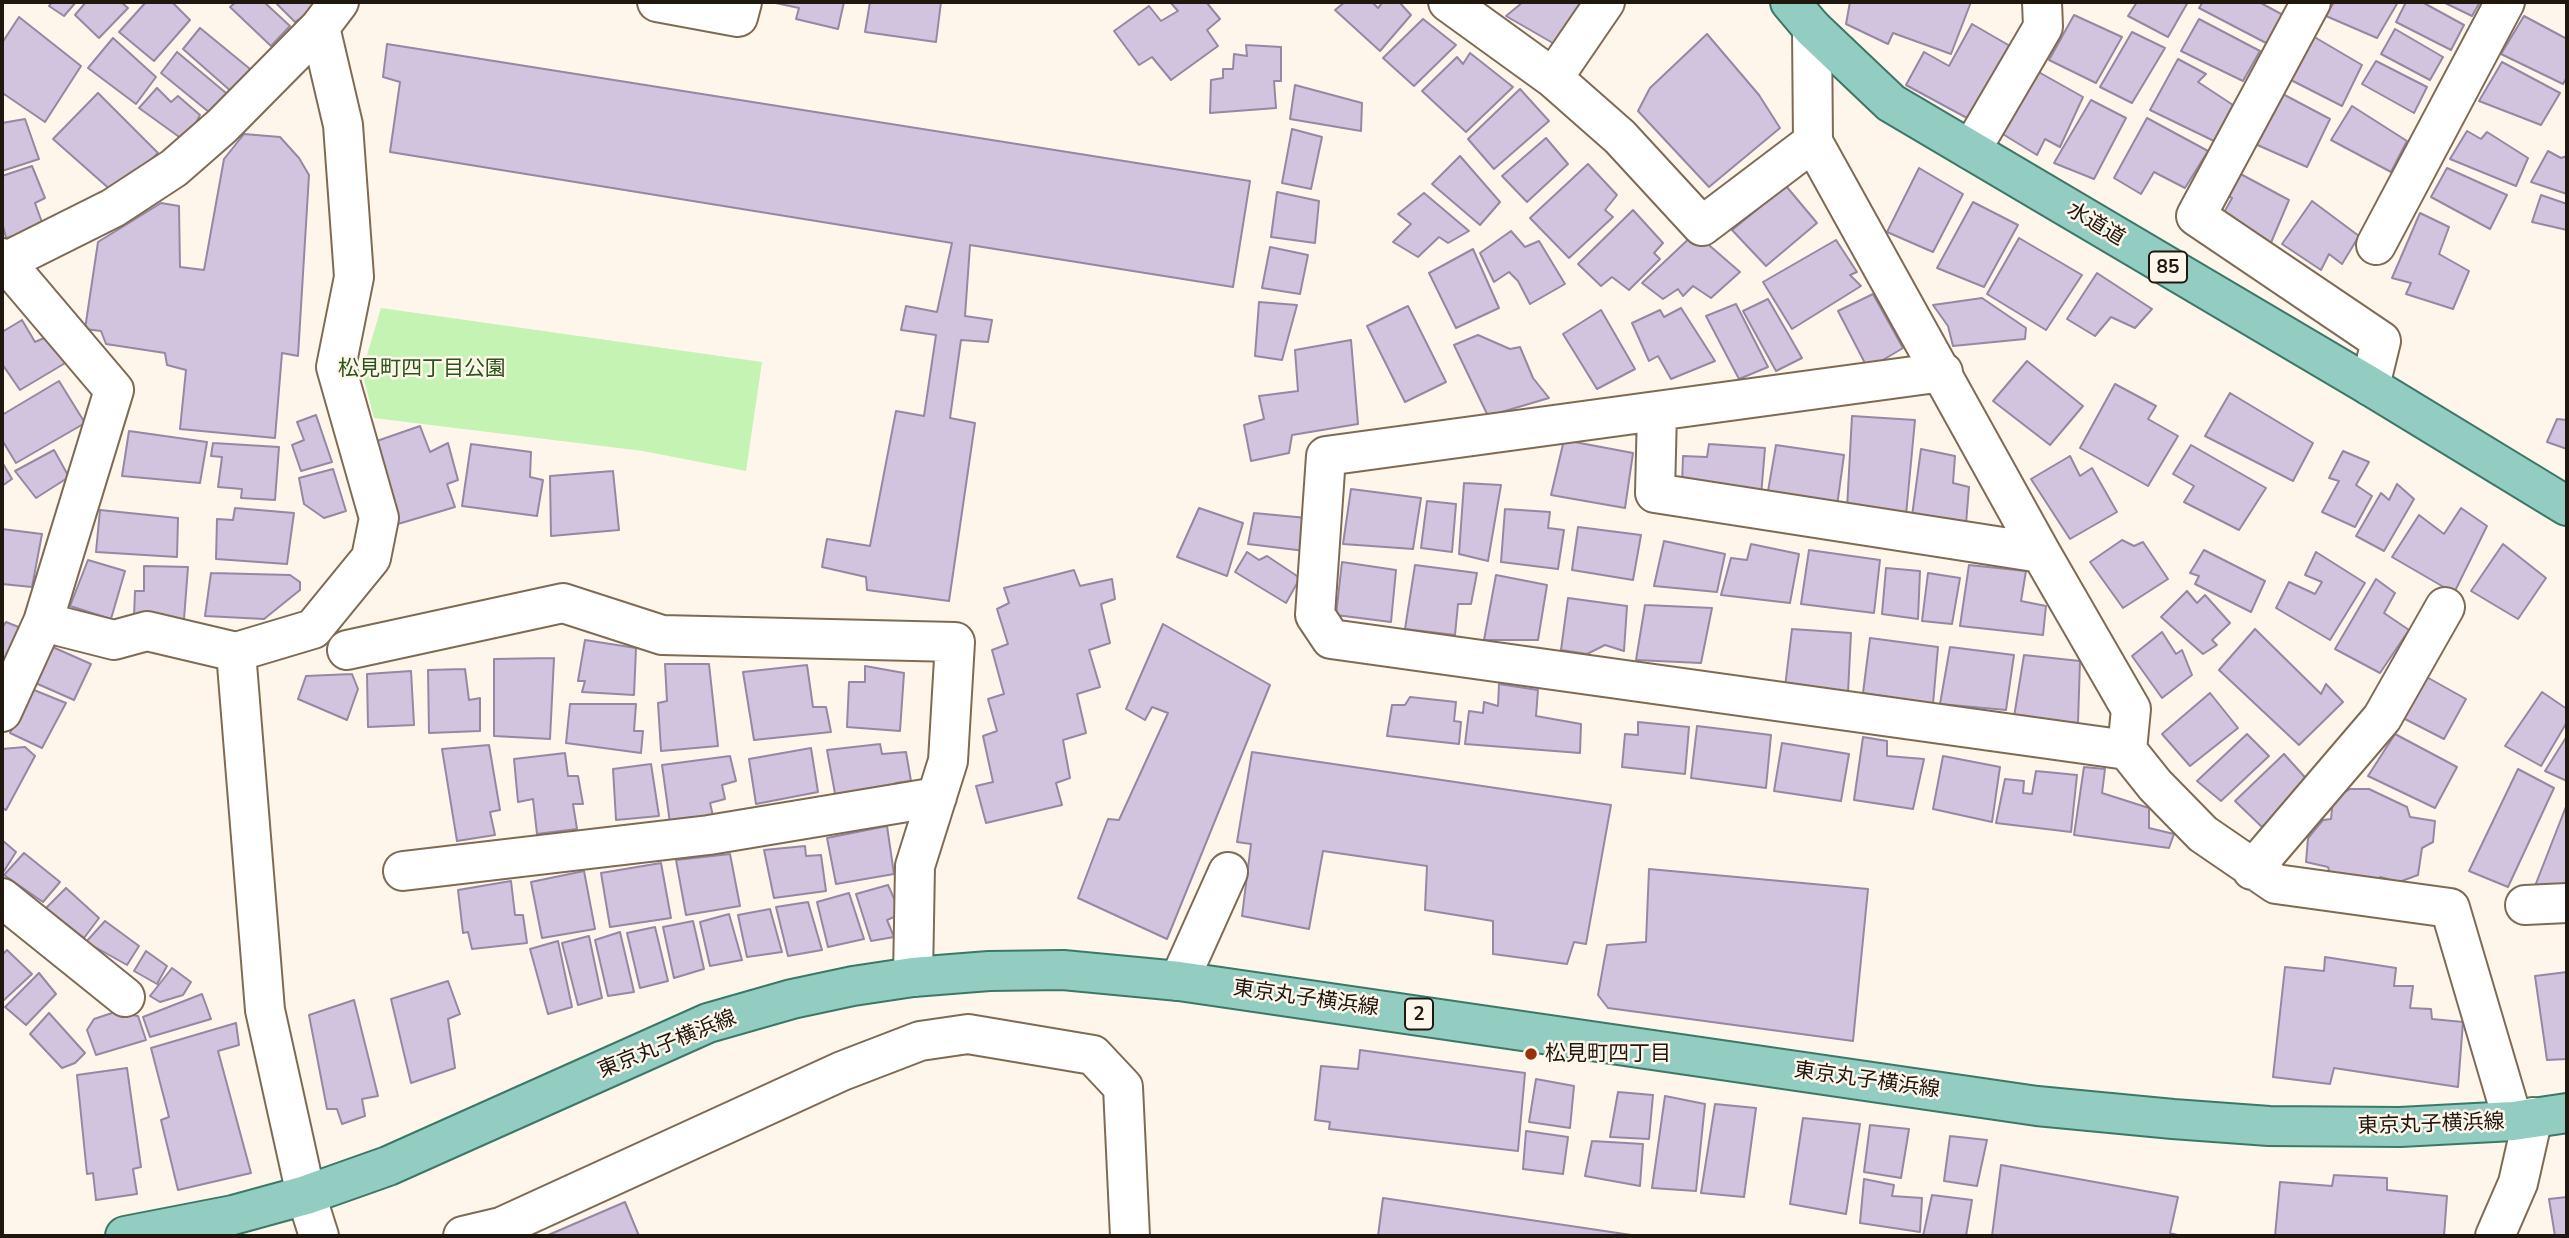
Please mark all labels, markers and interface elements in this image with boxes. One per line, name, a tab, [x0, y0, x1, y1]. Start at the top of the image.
street label: 水道道	[2063, 197, 2129, 251]
road number: 85	[2149, 252, 2187, 282]
park label: 松見町四丁目公園	[338, 356, 506, 382]
street label: 東京丸子横浜線	[1231, 975, 1381, 1021]
road number: 2	[1405, 998, 1433, 1030]
street label: 東京丸子横浜線	[594, 1005, 740, 1083]
place label: 松見町四丁目	[1545, 1041, 1671, 1067]
marker: 松見町四丁目	[1523, 1046, 1539, 1062]
street label: 東京丸子横浜線	[1792, 1057, 1942, 1103]
street label: 東京丸子横浜線	[2357, 1109, 2505, 1139]

